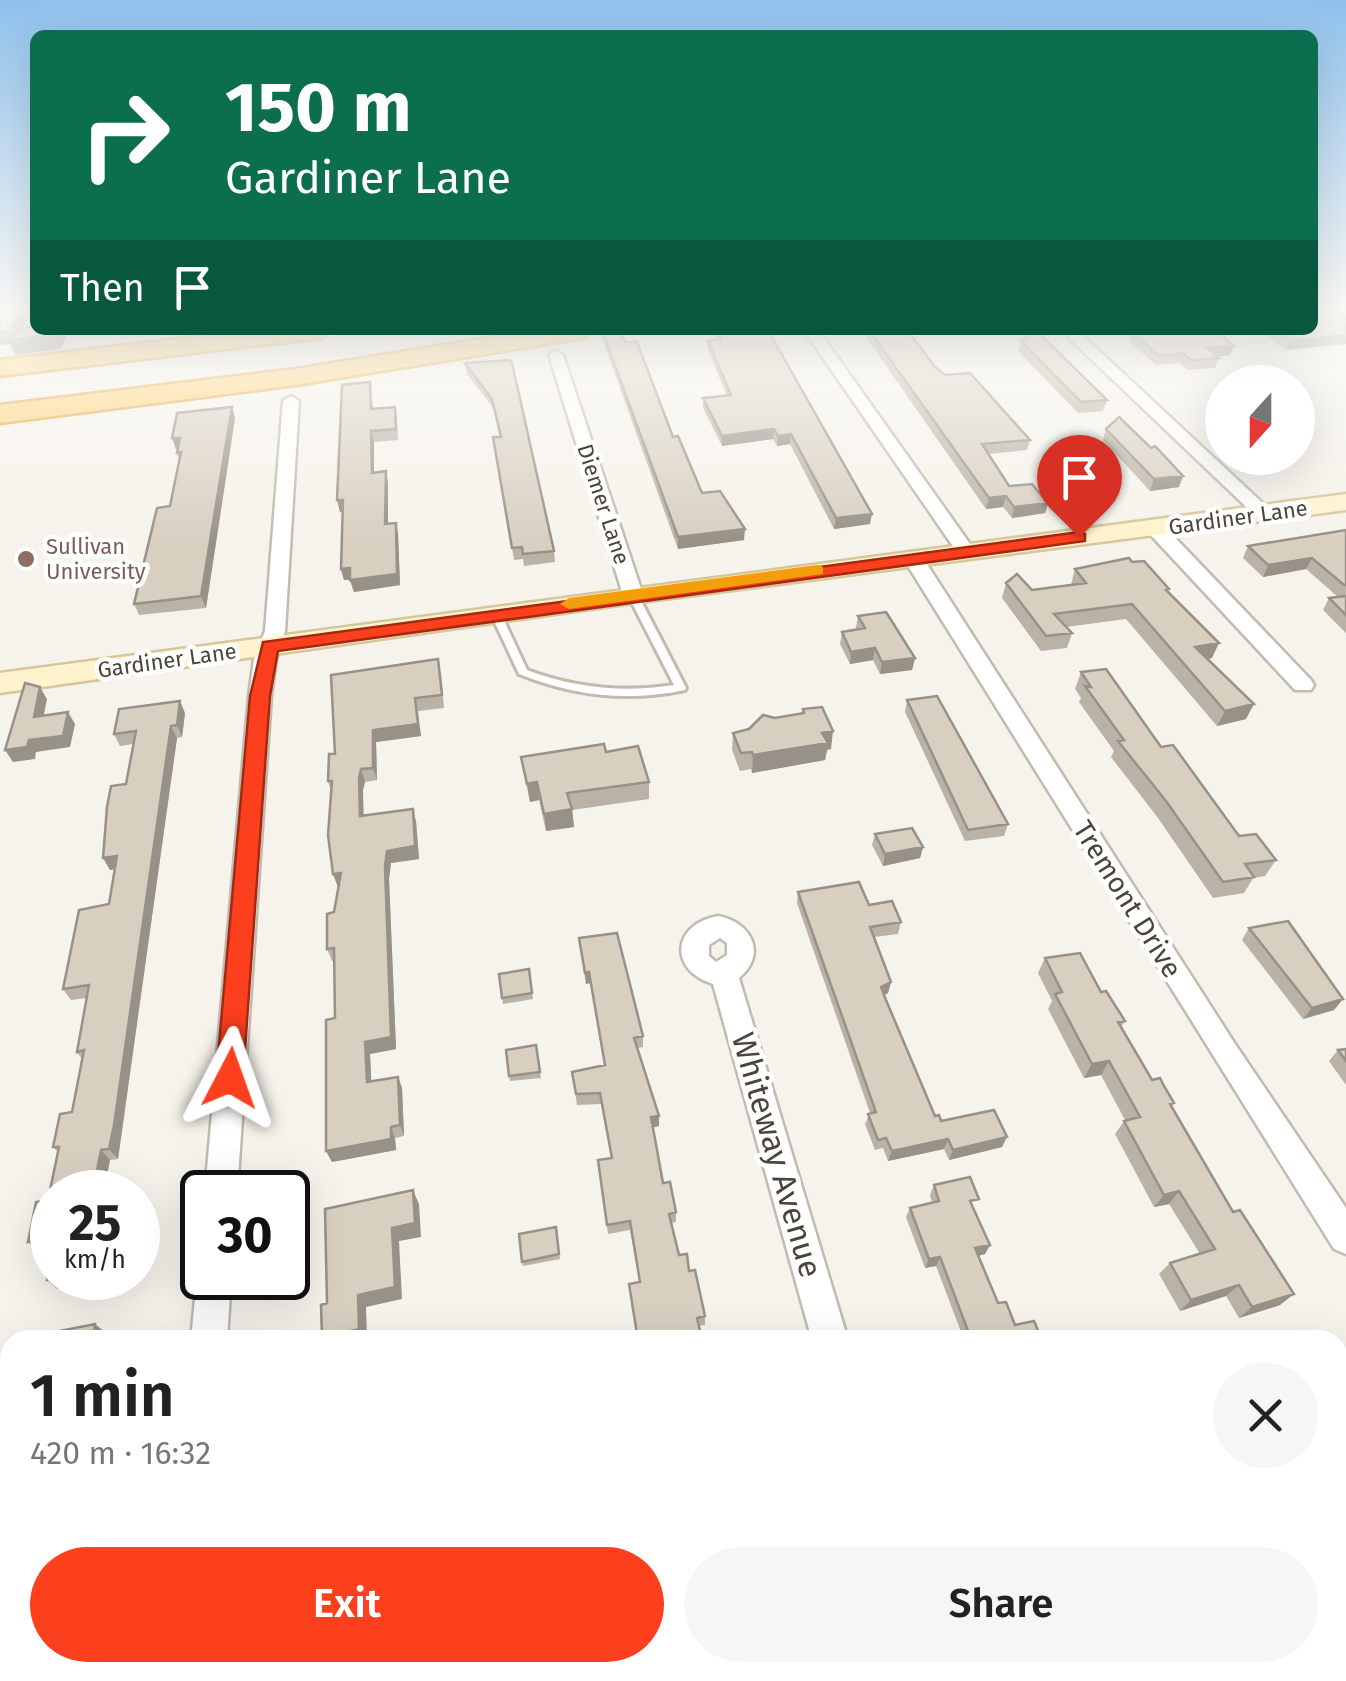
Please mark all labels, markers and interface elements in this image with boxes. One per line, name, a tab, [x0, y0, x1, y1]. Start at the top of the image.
text: 150 m	[225, 66, 412, 150]
icon: right	[60, 70, 190, 200]
text: Gardiner Lane	[225, 151, 511, 205]
icon: arrive	[165, 260, 220, 315]
text: Then	[60, 265, 145, 311]
north arrow	[1205, 365, 1315, 475]
map controls	[1205, 365, 1315, 475]
pin	[1037, 435, 1122, 538]
street label: Diemer Lane	[571, 440, 636, 568]
icon: arrive	[1052, 450, 1107, 505]
street label: Gardiner Lane	[1167, 494, 1309, 541]
place label: Sullivan University	[46, 533, 146, 585]
marker: Sullivan University	[15, 548, 37, 570]
street label: Gardiner Lane	[96, 637, 238, 684]
street label: Tremont Drive	[1066, 815, 1189, 984]
position arrow	[178, 1026, 282, 1130]
street label: Whiteway Avenue	[724, 1028, 830, 1282]
speed limit sign: 30	[180, 1170, 310, 1300]
text: 25	[69, 1193, 121, 1253]
text: km/h	[64, 1245, 126, 1275]
text: 1 min	[30, 1360, 175, 1432]
button: close	[1213, 1363, 1318, 1468]
text: 420 m · 16:32	[30, 1434, 211, 1472]
button: Exit	[30, 1547, 664, 1662]
button: Share	[684, 1547, 1318, 1662]

